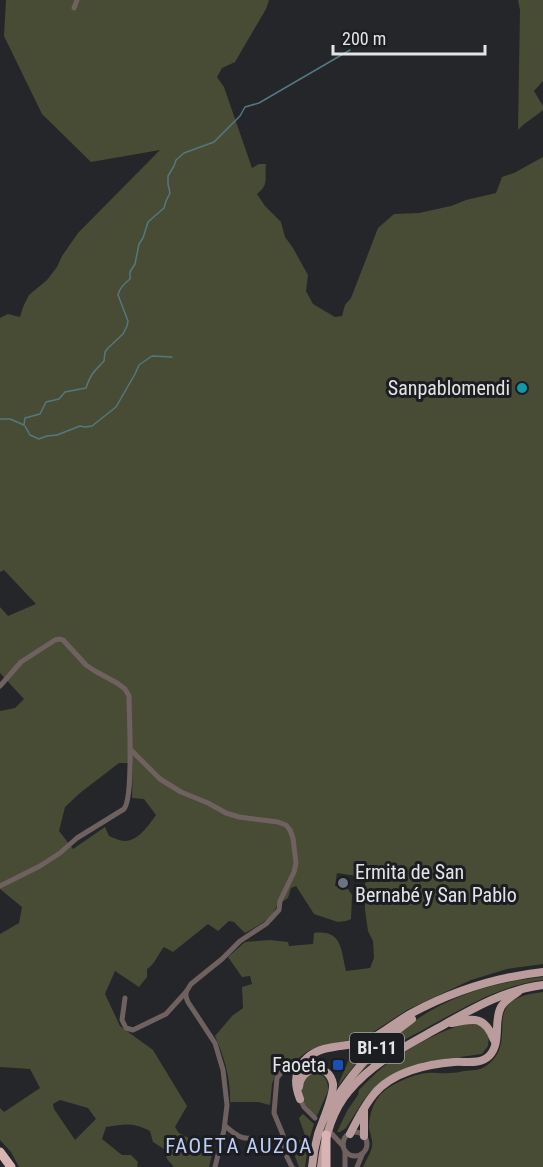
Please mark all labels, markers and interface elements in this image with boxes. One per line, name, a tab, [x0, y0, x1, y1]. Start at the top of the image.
scale bar	[333, 18, 484, 56]
text: 200 m	[342, 28, 386, 49]
place label: Sanpablomendi	[388, 376, 510, 400]
marker: Sanpablomendi	[515, 381, 529, 395]
place label: Ermita de San Bernabé y San Pablo	[355, 860, 517, 907]
marker: Ermita de San Bernabé y San Pablo	[336, 876, 350, 890]
road number: BI-11	[350, 1033, 404, 1063]
place label: Faoeta	[272, 1053, 326, 1077]
marker: Faoeta	[331, 1058, 345, 1072]
district label: FAOETA AUZOA	[165, 1134, 313, 1158]

